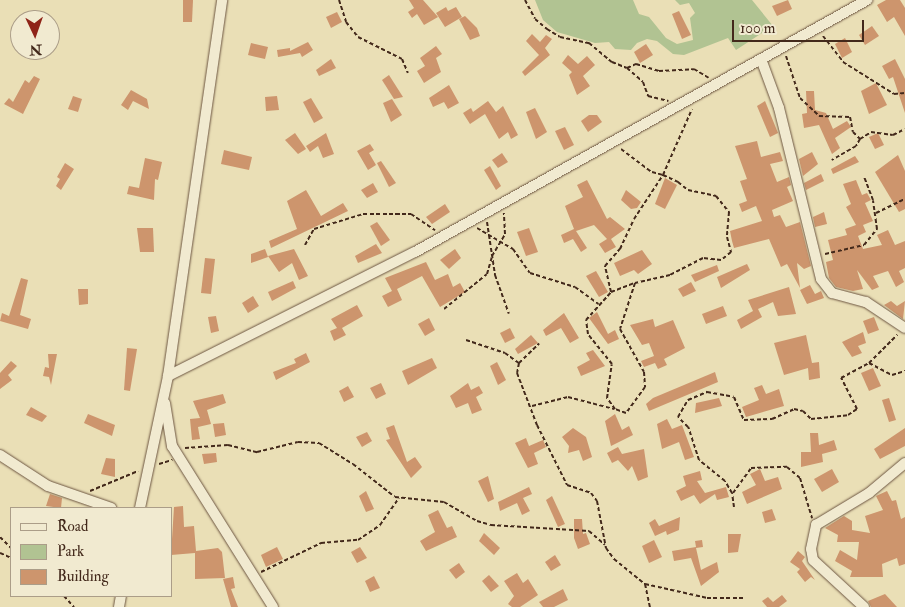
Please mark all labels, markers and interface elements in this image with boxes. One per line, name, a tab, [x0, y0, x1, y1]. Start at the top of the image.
north arrow	[10, 10, 60, 60]
scale bar	[735, 10, 868, 42]
text: 100 m	[740, 19, 775, 38]
text: N	[29, 41, 42, 58]
legend	[10, 507, 172, 597]
text: Road	[57, 517, 88, 536]
text: Park	[57, 542, 84, 561]
text: Building	[57, 567, 109, 586]

